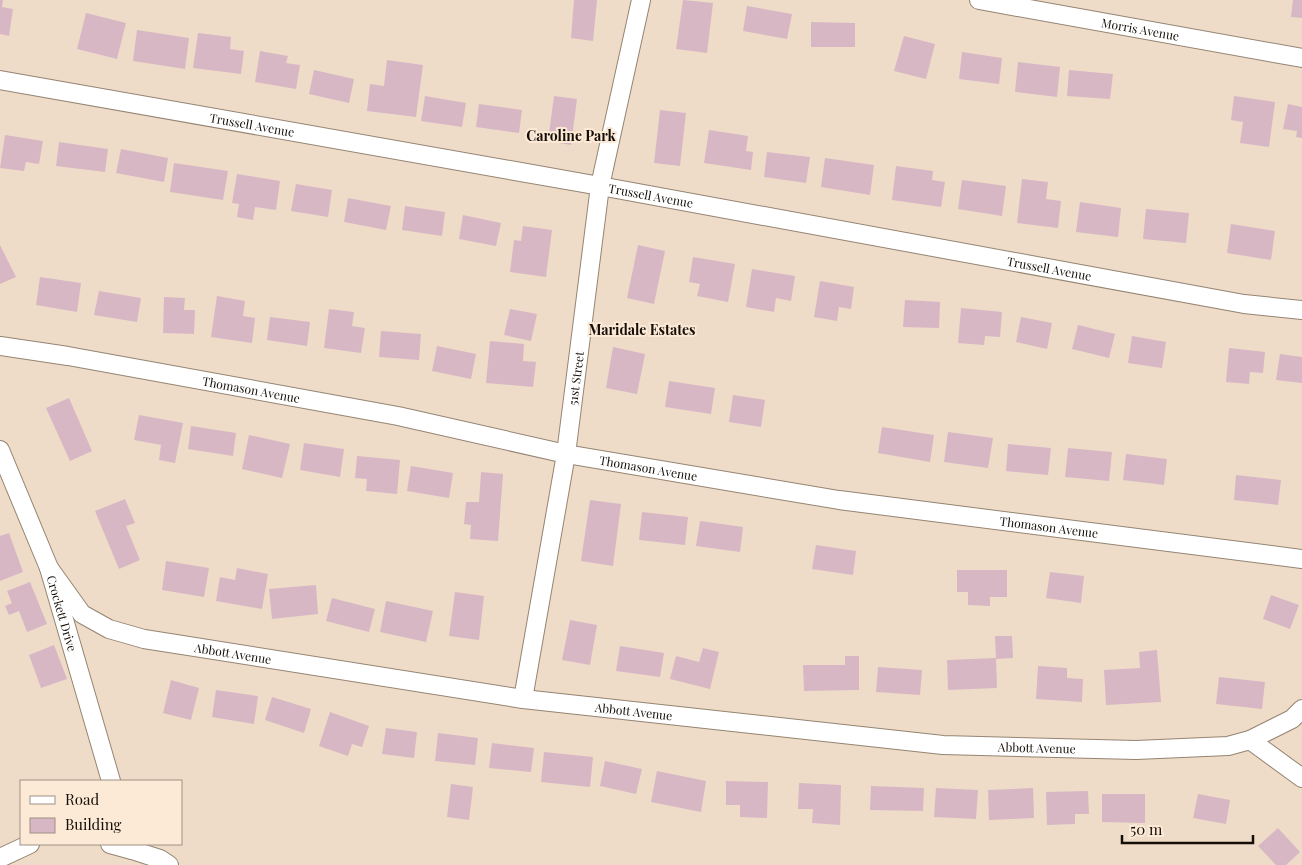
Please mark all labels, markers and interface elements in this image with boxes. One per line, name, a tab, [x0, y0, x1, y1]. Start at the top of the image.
street label: Morris Avenue	[1100, 14, 1181, 44]
street label: Trussell Avenue	[208, 109, 296, 140]
district label: Caroline Park	[526, 126, 616, 145]
street label: Trussell Avenue	[607, 180, 694, 211]
street label: Trussell Avenue	[1006, 253, 1093, 284]
district label: Maridale Estates	[588, 320, 696, 339]
street label: 51st Street	[564, 350, 587, 406]
street label: Thomason Avenue	[201, 373, 301, 406]
street label: Thomason Avenue	[598, 452, 699, 484]
street label: Thomason Avenue	[999, 513, 1099, 541]
street label: Crockett Drive	[44, 573, 81, 653]
street label: Abbott Avenue	[192, 639, 273, 667]
street label: Abbott Avenue	[593, 699, 673, 723]
street label: Abbott Avenue	[997, 738, 1076, 756]
legend	[20, 780, 182, 845]
text: Road	[65, 789, 99, 809]
scale bar	[1122, 812, 1253, 844]
text: Building	[65, 814, 122, 834]
text: 50 m	[1130, 819, 1163, 839]

